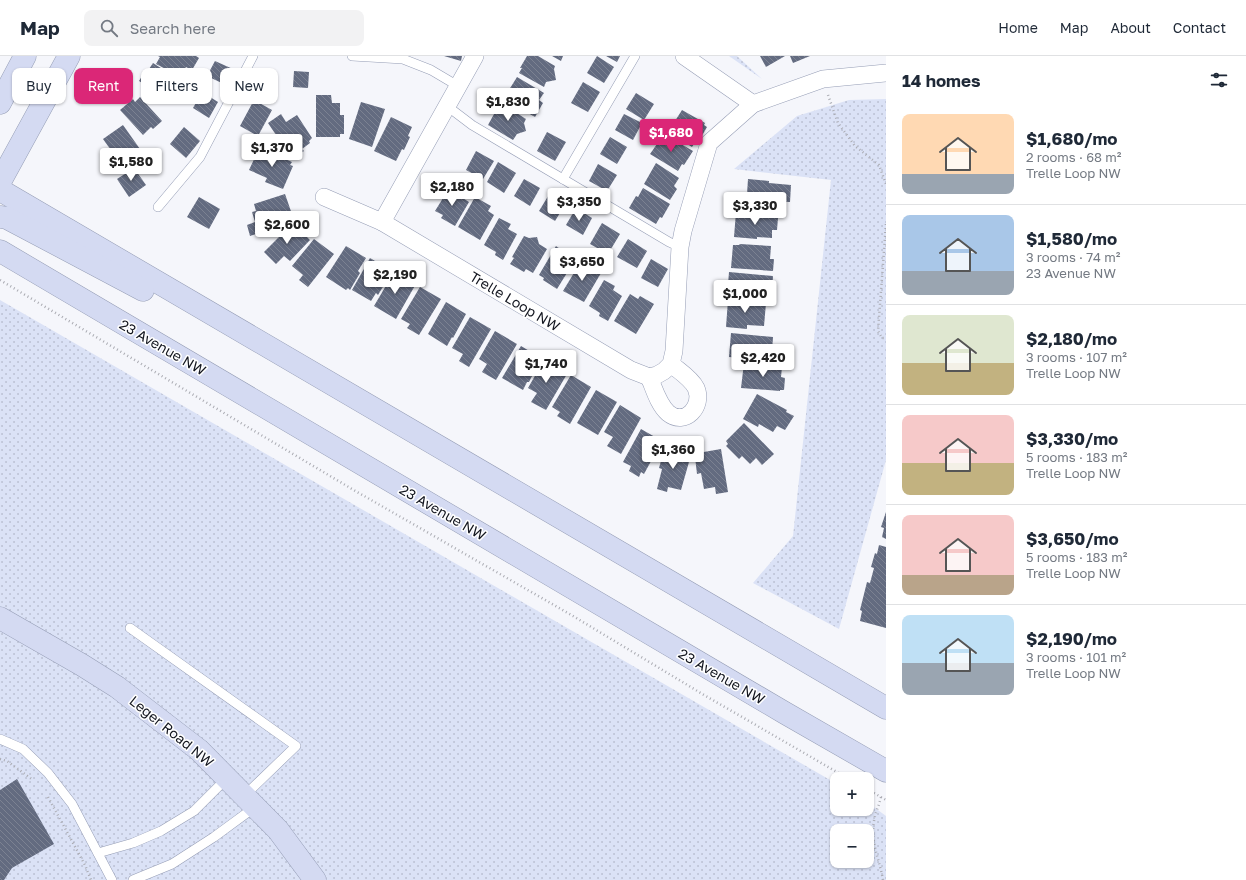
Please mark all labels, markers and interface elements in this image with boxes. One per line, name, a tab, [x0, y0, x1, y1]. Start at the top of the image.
search box	[84, 10, 364, 46]
text: Map	[20, 16, 60, 39]
icon: search	[98, 17, 120, 39]
text: Search here	[130, 19, 216, 37]
text: Home	[998, 19, 1038, 36]
text: Map	[1060, 19, 1088, 36]
text: About	[1110, 19, 1151, 36]
text: Contact	[1173, 19, 1226, 36]
chip: Buy	[12, 68, 66, 104]
chip: Rent	[74, 68, 133, 104]
chip: Filters	[141, 68, 212, 104]
chip: New	[220, 68, 278, 104]
icon: filters	[1208, 69, 1230, 91]
text: 14 homes	[902, 70, 981, 91]
pin: $1,830	[475, 88, 541, 122]
text: $1,830	[486, 93, 530, 109]
pin: $1,680	[638, 119, 704, 153]
text: $1,680	[649, 124, 693, 140]
text: $1,680/mo	[1026, 128, 1118, 149]
icon: home	[934, 130, 982, 178]
pin: $1,370	[239, 134, 305, 168]
text: $1,370	[250, 139, 294, 155]
pin: $1,580	[98, 148, 164, 182]
text: 2 rooms · 68 m²	[1026, 149, 1121, 165]
text: $1,580	[109, 153, 153, 169]
text: Trelle Loop NW	[1026, 165, 1121, 181]
pin: $2,180	[419, 173, 485, 207]
text: $2,180	[430, 178, 474, 194]
pin: $3,350	[546, 188, 612, 222]
pin: $3,330	[722, 192, 788, 226]
text: $3,350	[556, 193, 602, 209]
text: $3,330	[732, 197, 778, 213]
pin: $2,600	[254, 211, 320, 245]
text: $2,600	[264, 216, 310, 232]
text: $1,580/mo	[1026, 228, 1117, 249]
icon: home	[934, 231, 982, 279]
pin: $3,650	[549, 248, 615, 282]
text: 3 rooms · 74 m²	[1026, 249, 1120, 265]
text: $3,650	[559, 253, 605, 269]
pin: $2,190	[362, 261, 428, 295]
text: 23 Avenue NW	[1026, 265, 1116, 281]
text: $2,190	[373, 266, 417, 282]
street label: Trelle Loop NW	[467, 267, 564, 335]
pin: $1,000	[712, 280, 778, 314]
text: $1,000	[723, 285, 767, 301]
street label: 23 Avenue NW	[117, 315, 210, 379]
text: $2,180/mo	[1026, 328, 1117, 349]
icon: home	[934, 331, 982, 379]
pin: $2,420	[730, 344, 796, 378]
text: $2,420	[740, 349, 786, 365]
text: 3 rooms · 107 m²	[1026, 349, 1127, 365]
pin: $1,740	[513, 350, 579, 384]
text: $1,740	[524, 355, 568, 371]
text: Trelle Loop NW	[1026, 365, 1121, 381]
text: $3,330/mo	[1026, 428, 1118, 449]
icon: home	[934, 431, 982, 479]
pin: $1,360	[640, 436, 706, 470]
text: $1,360	[651, 441, 695, 457]
text: 5 rooms · 183 m²	[1026, 449, 1127, 465]
text: Trelle Loop NW	[1026, 465, 1121, 481]
street label: 23 Avenue NW	[397, 480, 490, 544]
text: $3,650/mo	[1026, 528, 1119, 549]
icon: home	[934, 531, 982, 579]
text: 5 rooms · 183 m²	[1026, 549, 1127, 565]
text: Trelle Loop NW	[1026, 565, 1121, 581]
text: $2,190/mo	[1026, 628, 1117, 649]
icon: home	[934, 631, 982, 679]
street label: 23 Avenue NW	[676, 644, 769, 708]
text: 3 rooms · 101 m²	[1026, 649, 1126, 665]
text: Trelle Loop NW	[1026, 665, 1121, 681]
street label: Leger Road NW	[126, 692, 218, 771]
map controls	[830, 772, 874, 868]
button: +	[830, 772, 874, 816]
button: −	[830, 824, 874, 868]

